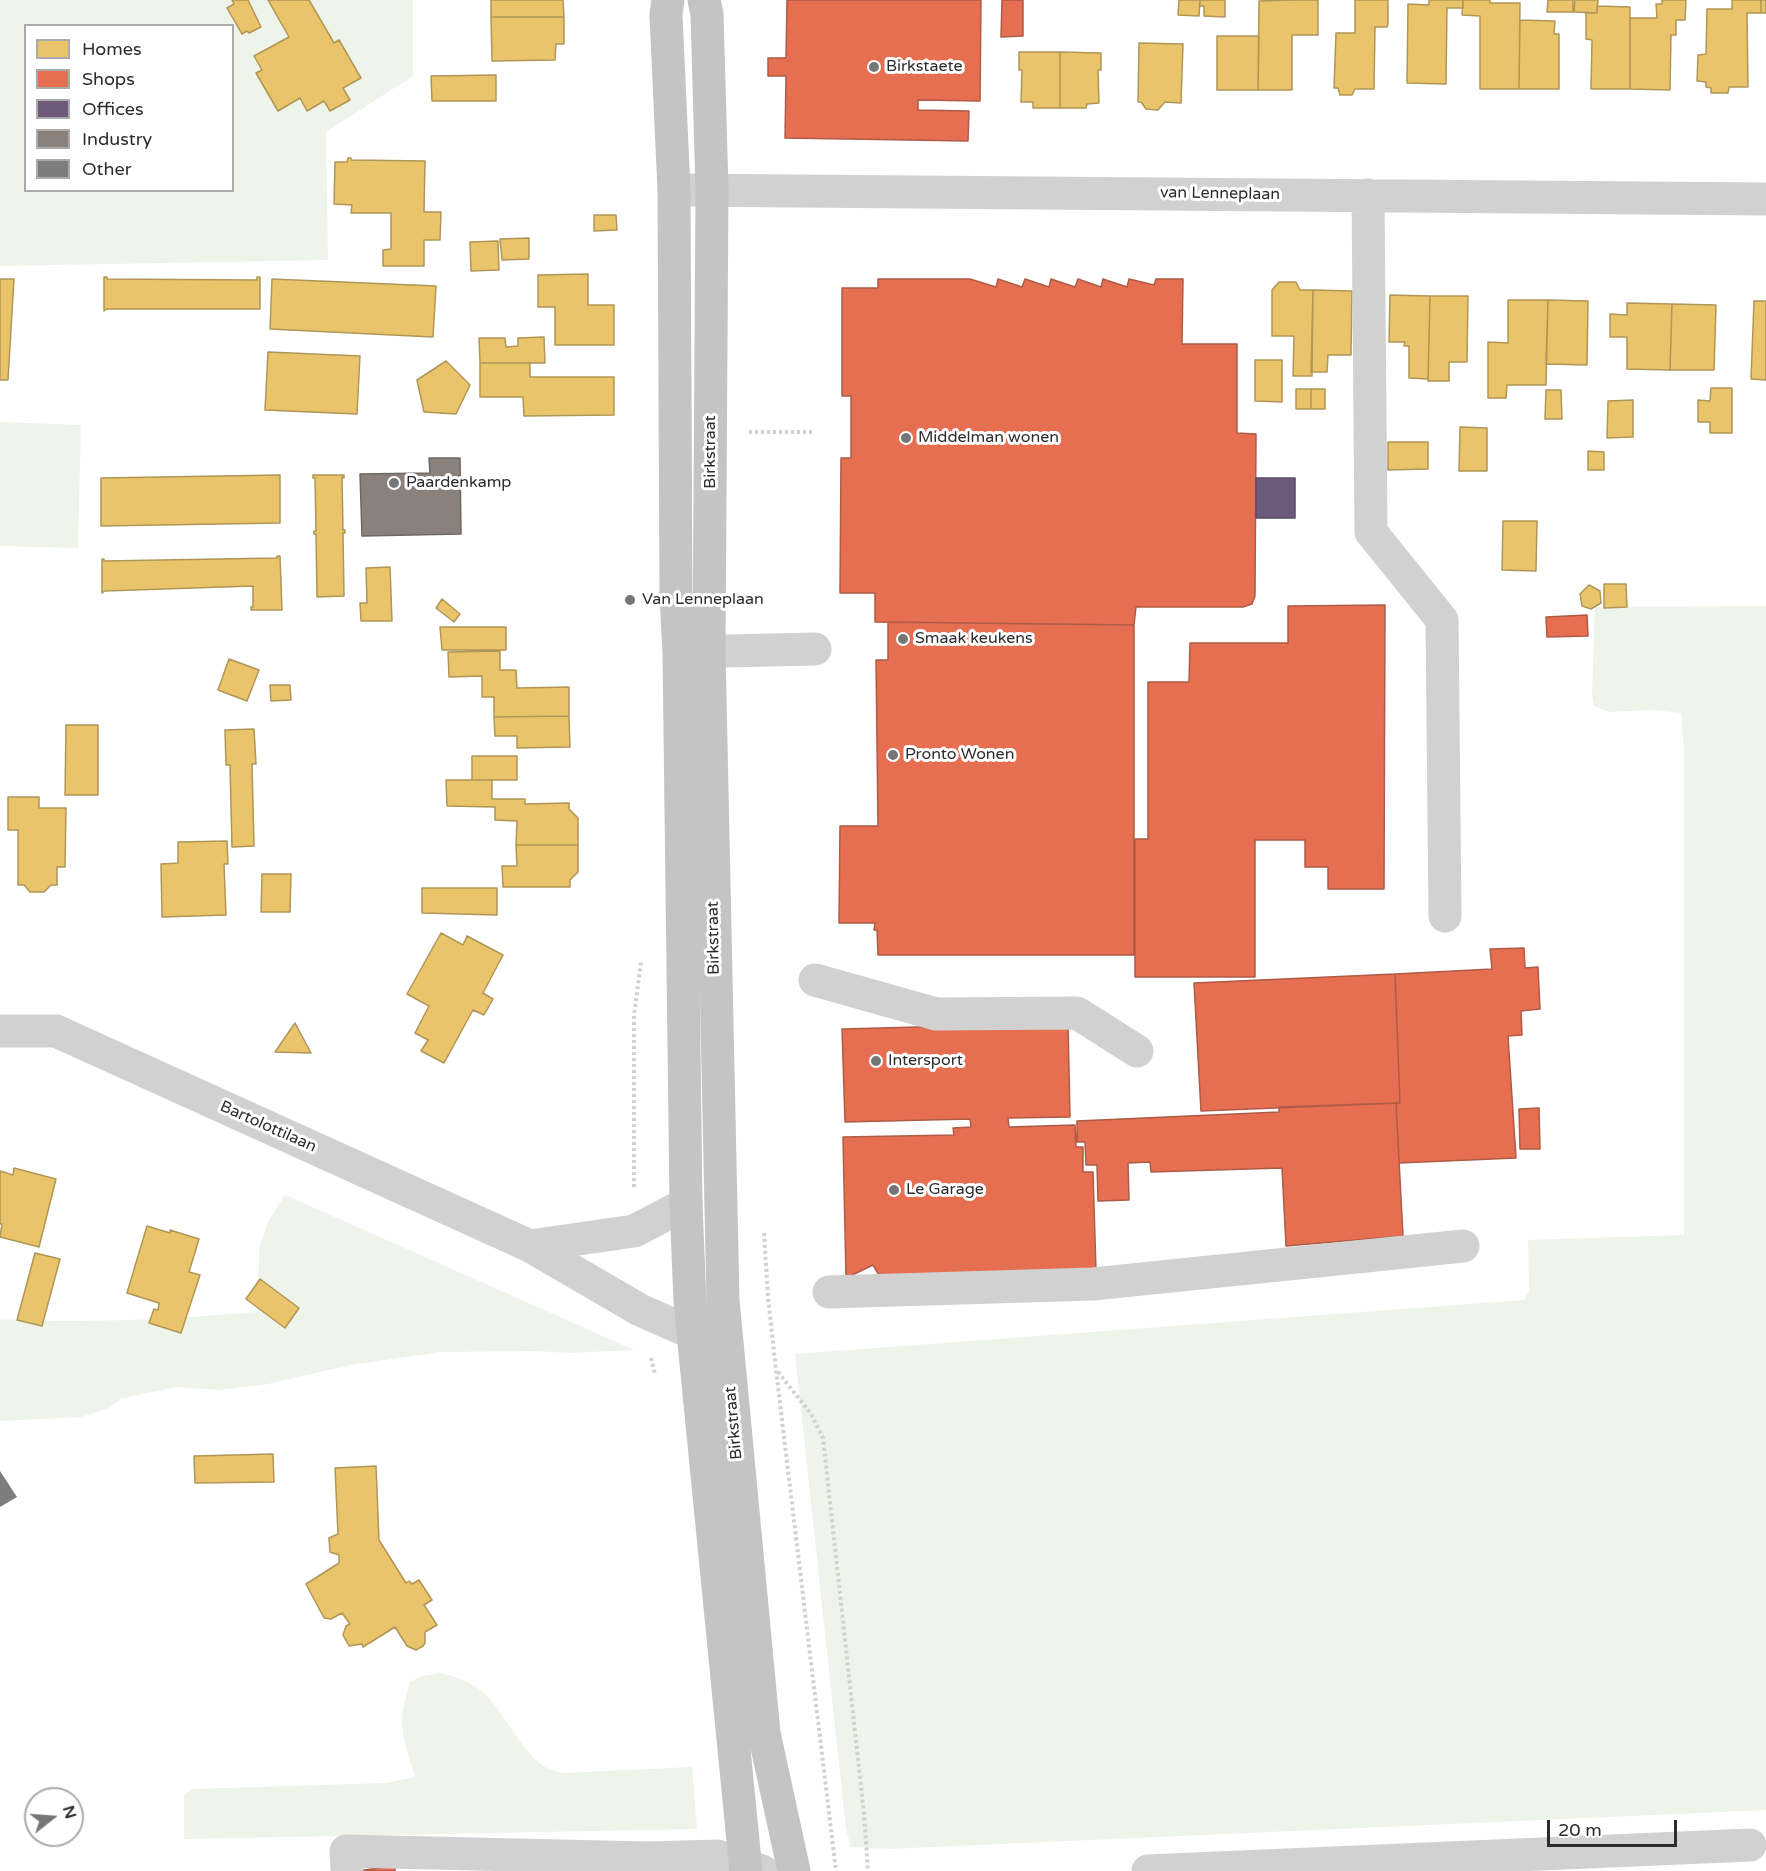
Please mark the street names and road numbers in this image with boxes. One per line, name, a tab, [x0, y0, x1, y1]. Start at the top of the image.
street label: van Lenneplaan	[1160, 183, 1280, 205]
street label: Birkstraat	[701, 415, 721, 489]
street label: Birkstraat	[704, 901, 724, 975]
street label: Bartolottilaan	[217, 1097, 319, 1157]
street label: Birkstraat	[721, 1386, 747, 1460]

